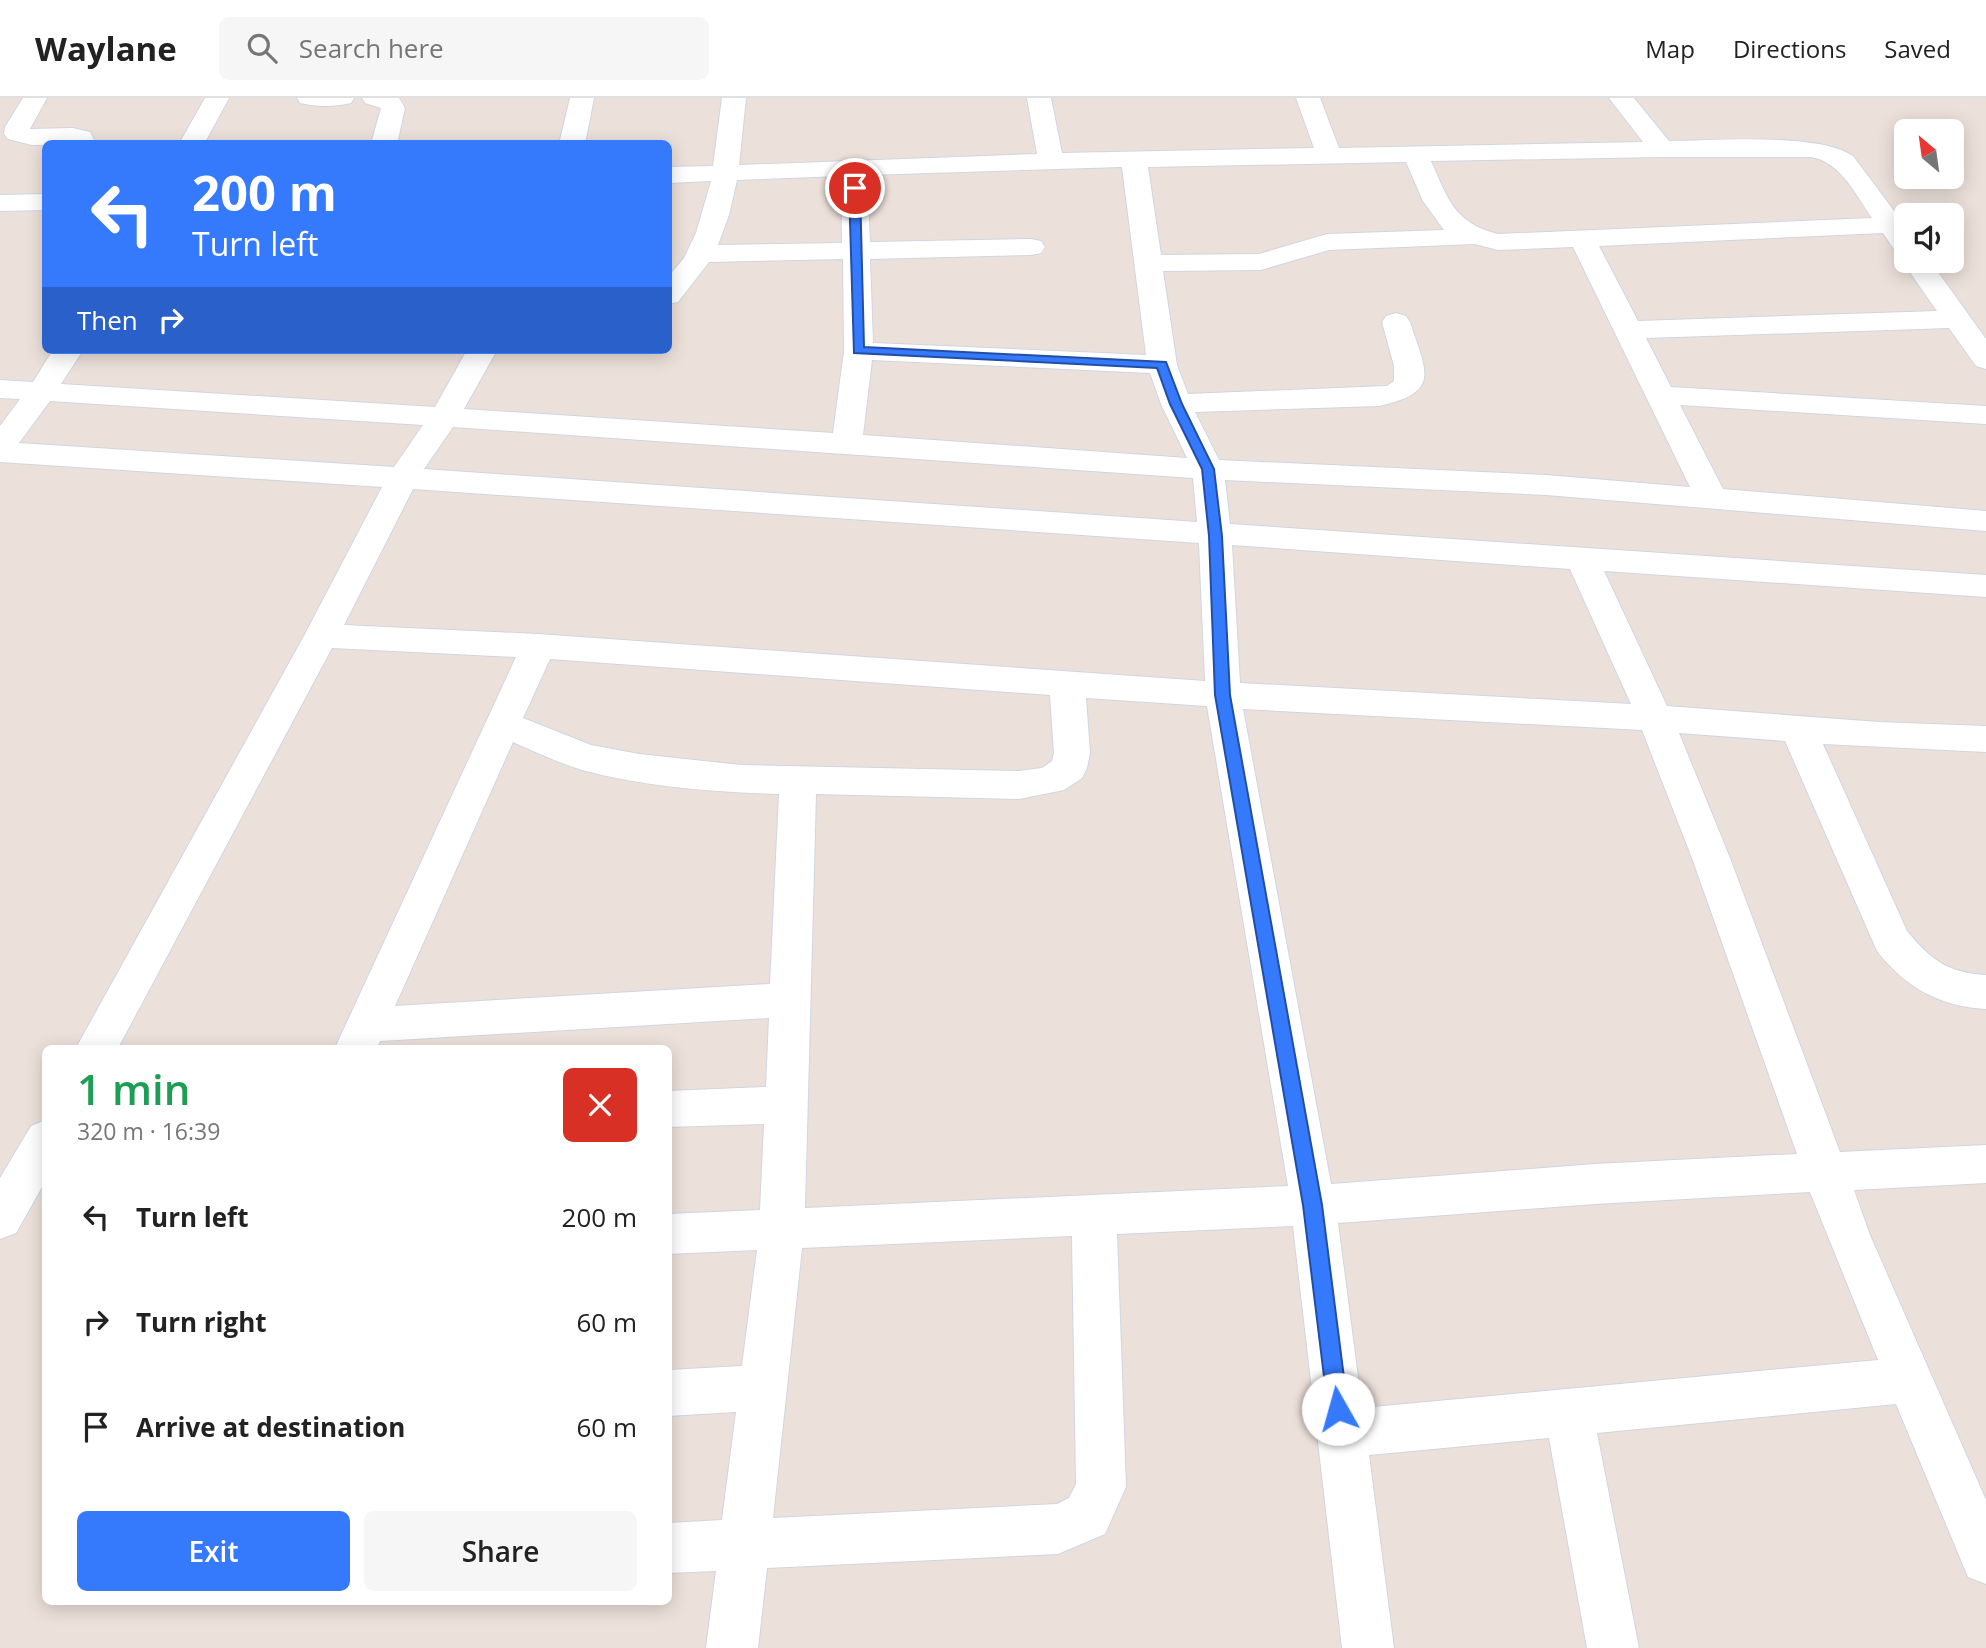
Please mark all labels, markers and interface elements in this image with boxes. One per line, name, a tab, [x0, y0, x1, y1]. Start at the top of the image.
search box	[219, 17, 709, 80]
text: Waylane	[35, 26, 177, 71]
icon: search	[243, 29, 281, 67]
text: Search here	[299, 30, 444, 66]
text: Map	[1645, 32, 1695, 65]
text: Directions	[1733, 32, 1846, 65]
text: Saved	[1884, 32, 1951, 65]
north arrow	[1894, 119, 1964, 189]
map controls	[1894, 119, 1964, 273]
pin	[825, 158, 885, 218]
text: 200 m	[192, 159, 337, 225]
icon: left	[77, 168, 168, 259]
icon: arrive	[836, 169, 874, 207]
button: sound	[1894, 203, 1964, 273]
text: Turn left	[192, 222, 318, 265]
icon: right	[152, 301, 190, 339]
text: Then	[77, 302, 138, 338]
text: 1 min	[77, 1060, 190, 1117]
button: close	[563, 1068, 637, 1142]
text: 320 m · 16:39	[77, 1115, 220, 1147]
icon: left	[77, 1198, 115, 1236]
text: Turn left	[136, 1199, 248, 1235]
text: 200 m	[562, 1199, 637, 1235]
icon: right	[77, 1303, 115, 1341]
text: Turn right	[136, 1304, 267, 1340]
text: 60 m	[576, 1304, 637, 1340]
position arrow	[1301, 1372, 1375, 1446]
icon: arrive	[77, 1408, 115, 1446]
text: Arrive at destination	[136, 1409, 405, 1445]
text: 60 m	[576, 1409, 637, 1445]
button: Exit	[77, 1511, 350, 1591]
button: Share	[364, 1511, 637, 1591]

